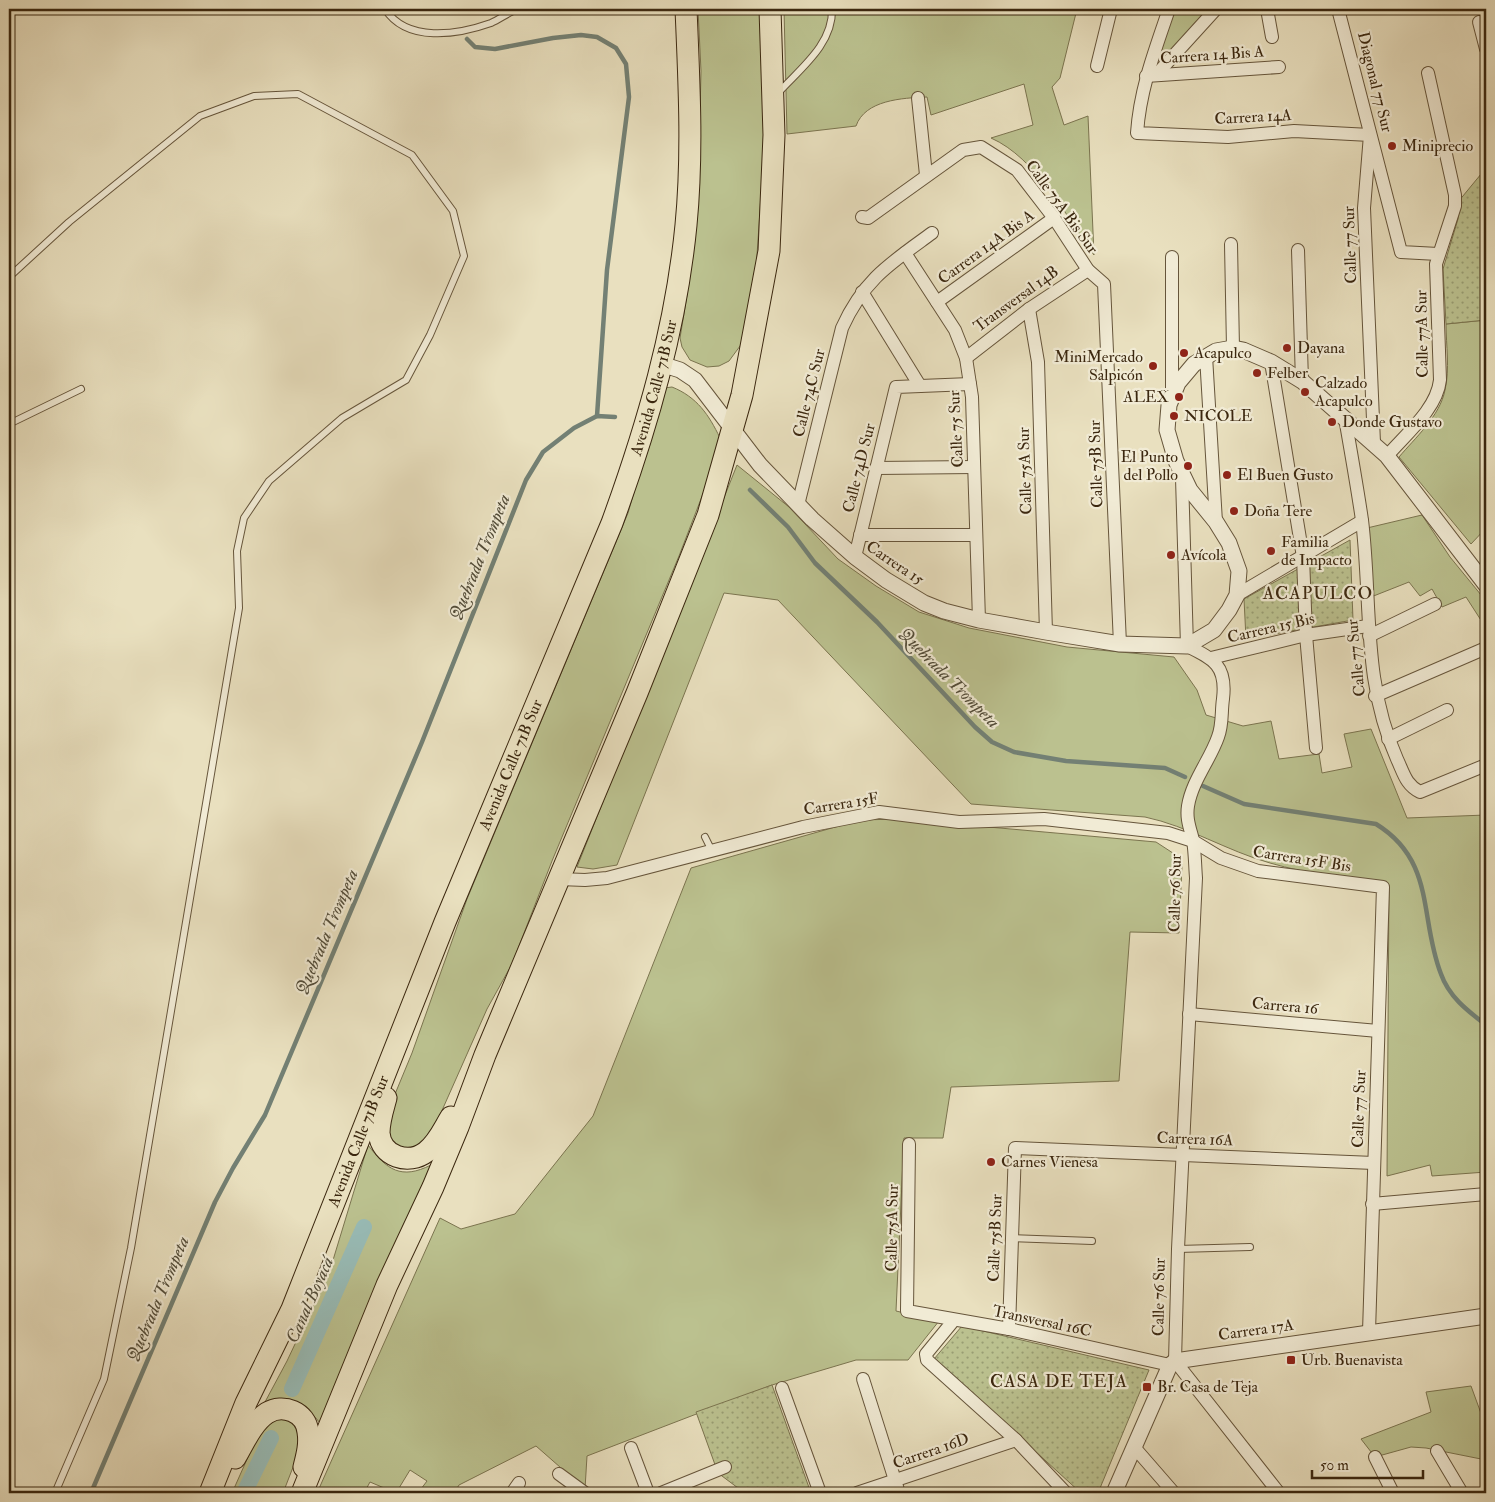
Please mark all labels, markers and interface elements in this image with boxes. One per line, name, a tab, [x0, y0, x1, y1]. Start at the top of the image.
street label: Diagonal 77 Sur	[1353, 30, 1397, 134]
street label: Carrera 14 Bis A	[1159, 41, 1265, 69]
street label: Carrera 14A	[1214, 105, 1292, 129]
place label: Miniprecio	[1402, 136, 1473, 157]
marker: Miniprecio	[1386, 140, 1398, 152]
street label: Calle 75A Bis Sur	[1021, 156, 1103, 258]
street label: Carrera 14A Bis A	[934, 205, 1038, 289]
street label: Calle 77 Sur	[1339, 206, 1361, 284]
street label: Transversal 14B	[970, 261, 1062, 337]
street label: Calle 77A Sur	[1411, 290, 1433, 378]
street label: Avenida Calle 71B Sur	[626, 318, 681, 459]
place label: Dayana	[1297, 338, 1345, 358]
marker: Dayana	[1281, 342, 1293, 354]
place label: Acapulco	[1193, 343, 1252, 364]
street label: Calle 74C Sur	[788, 347, 830, 439]
place label: MiniMercado Salpicón	[1054, 347, 1143, 386]
marker: Acapulco	[1178, 347, 1190, 359]
marker: MiniMercado Salpicón	[1147, 360, 1159, 372]
place label: Felber	[1267, 363, 1308, 383]
marker: Felber	[1251, 367, 1263, 379]
place label: Calzado Acapulco	[1314, 373, 1373, 412]
marker: Calzado Acapulco	[1299, 386, 1311, 398]
place label: ALEX	[1122, 387, 1170, 407]
street label: Calle 75 Sur	[944, 390, 968, 468]
marker: ALEX	[1173, 391, 1185, 403]
place label: NICOLE	[1184, 406, 1252, 426]
marker: NICOLE	[1168, 410, 1180, 422]
place label: Donde Gustavo	[1342, 412, 1442, 432]
marker: Donde Gustavo	[1326, 416, 1338, 428]
street label: Calle 75B Sur	[1084, 420, 1108, 508]
street label: Calle 74D Sur	[838, 421, 880, 515]
street label: Calle 75A Sur	[1013, 427, 1037, 515]
place label: El Punto del Pollo	[1120, 447, 1178, 485]
marker: El Punto del Pollo	[1182, 460, 1194, 472]
place label: El Buen Gusto	[1237, 465, 1333, 485]
marker: El Buen Gusto	[1221, 469, 1233, 481]
water label: Quebrada Trompeta	[444, 491, 516, 623]
place label: Doña Tere	[1244, 501, 1312, 521]
marker: Doña Tere	[1228, 505, 1240, 517]
place label: Familia de Impacto	[1281, 532, 1352, 571]
street label: Carrera 15	[862, 536, 928, 590]
place label: Avícola	[1180, 545, 1227, 565]
marker: Familia de Impacto	[1265, 545, 1277, 557]
marker: Avícola	[1165, 549, 1177, 561]
district label: ACAPULCO	[1262, 582, 1373, 605]
street label: Carrera 15 Bis	[1225, 608, 1317, 648]
street label: Calle 77 Sur	[1342, 618, 1370, 698]
water label: Quebrada Trompeta	[894, 623, 1004, 733]
street label: Avenida Calle 71B Sur	[474, 696, 547, 834]
street label: Carrera 15F	[802, 788, 880, 820]
street label: Carrera 15F Bis	[1252, 841, 1352, 877]
street label: Calle 76 Sur	[1164, 854, 1186, 932]
water label: Quebrada Trompeta	[290, 866, 364, 998]
street label: Carrera 16	[1251, 993, 1320, 1019]
street label: Calle 77 Sur	[1348, 1070, 1370, 1148]
street label: Avenida Calle 71B Sur	[323, 1072, 393, 1211]
street label: Carrera 16A	[1156, 1128, 1234, 1150]
place label: Carnes Vienesa	[1001, 1152, 1099, 1172]
marker: Carnes Vienesa	[985, 1156, 997, 1168]
street label: Calle 75A Sur	[881, 1184, 903, 1272]
street label: Calle 75B Sur	[983, 1194, 1007, 1282]
water label: Quebrada Trompeta	[121, 1233, 195, 1365]
water label: Canal Boyacá	[281, 1252, 340, 1347]
street label: Calle 76 Sur	[1148, 1258, 1170, 1336]
street label: Transversal 16C	[991, 1301, 1093, 1341]
street label: Carrera 17A	[1217, 1315, 1295, 1345]
place label: Urb. Buenavista	[1301, 1350, 1403, 1370]
marker: Urb. Buenavista	[1285, 1354, 1297, 1366]
district label: CASA DE TEJA	[990, 1370, 1128, 1393]
place label: Br. Casa de Teja	[1157, 1377, 1258, 1397]
marker: Br. Casa de Teja	[1141, 1381, 1153, 1393]
street label: Carrera 16D	[890, 1429, 972, 1473]
scale bar	[1312, 1447, 1424, 1479]
text: 50 m	[1320, 1456, 1349, 1475]

